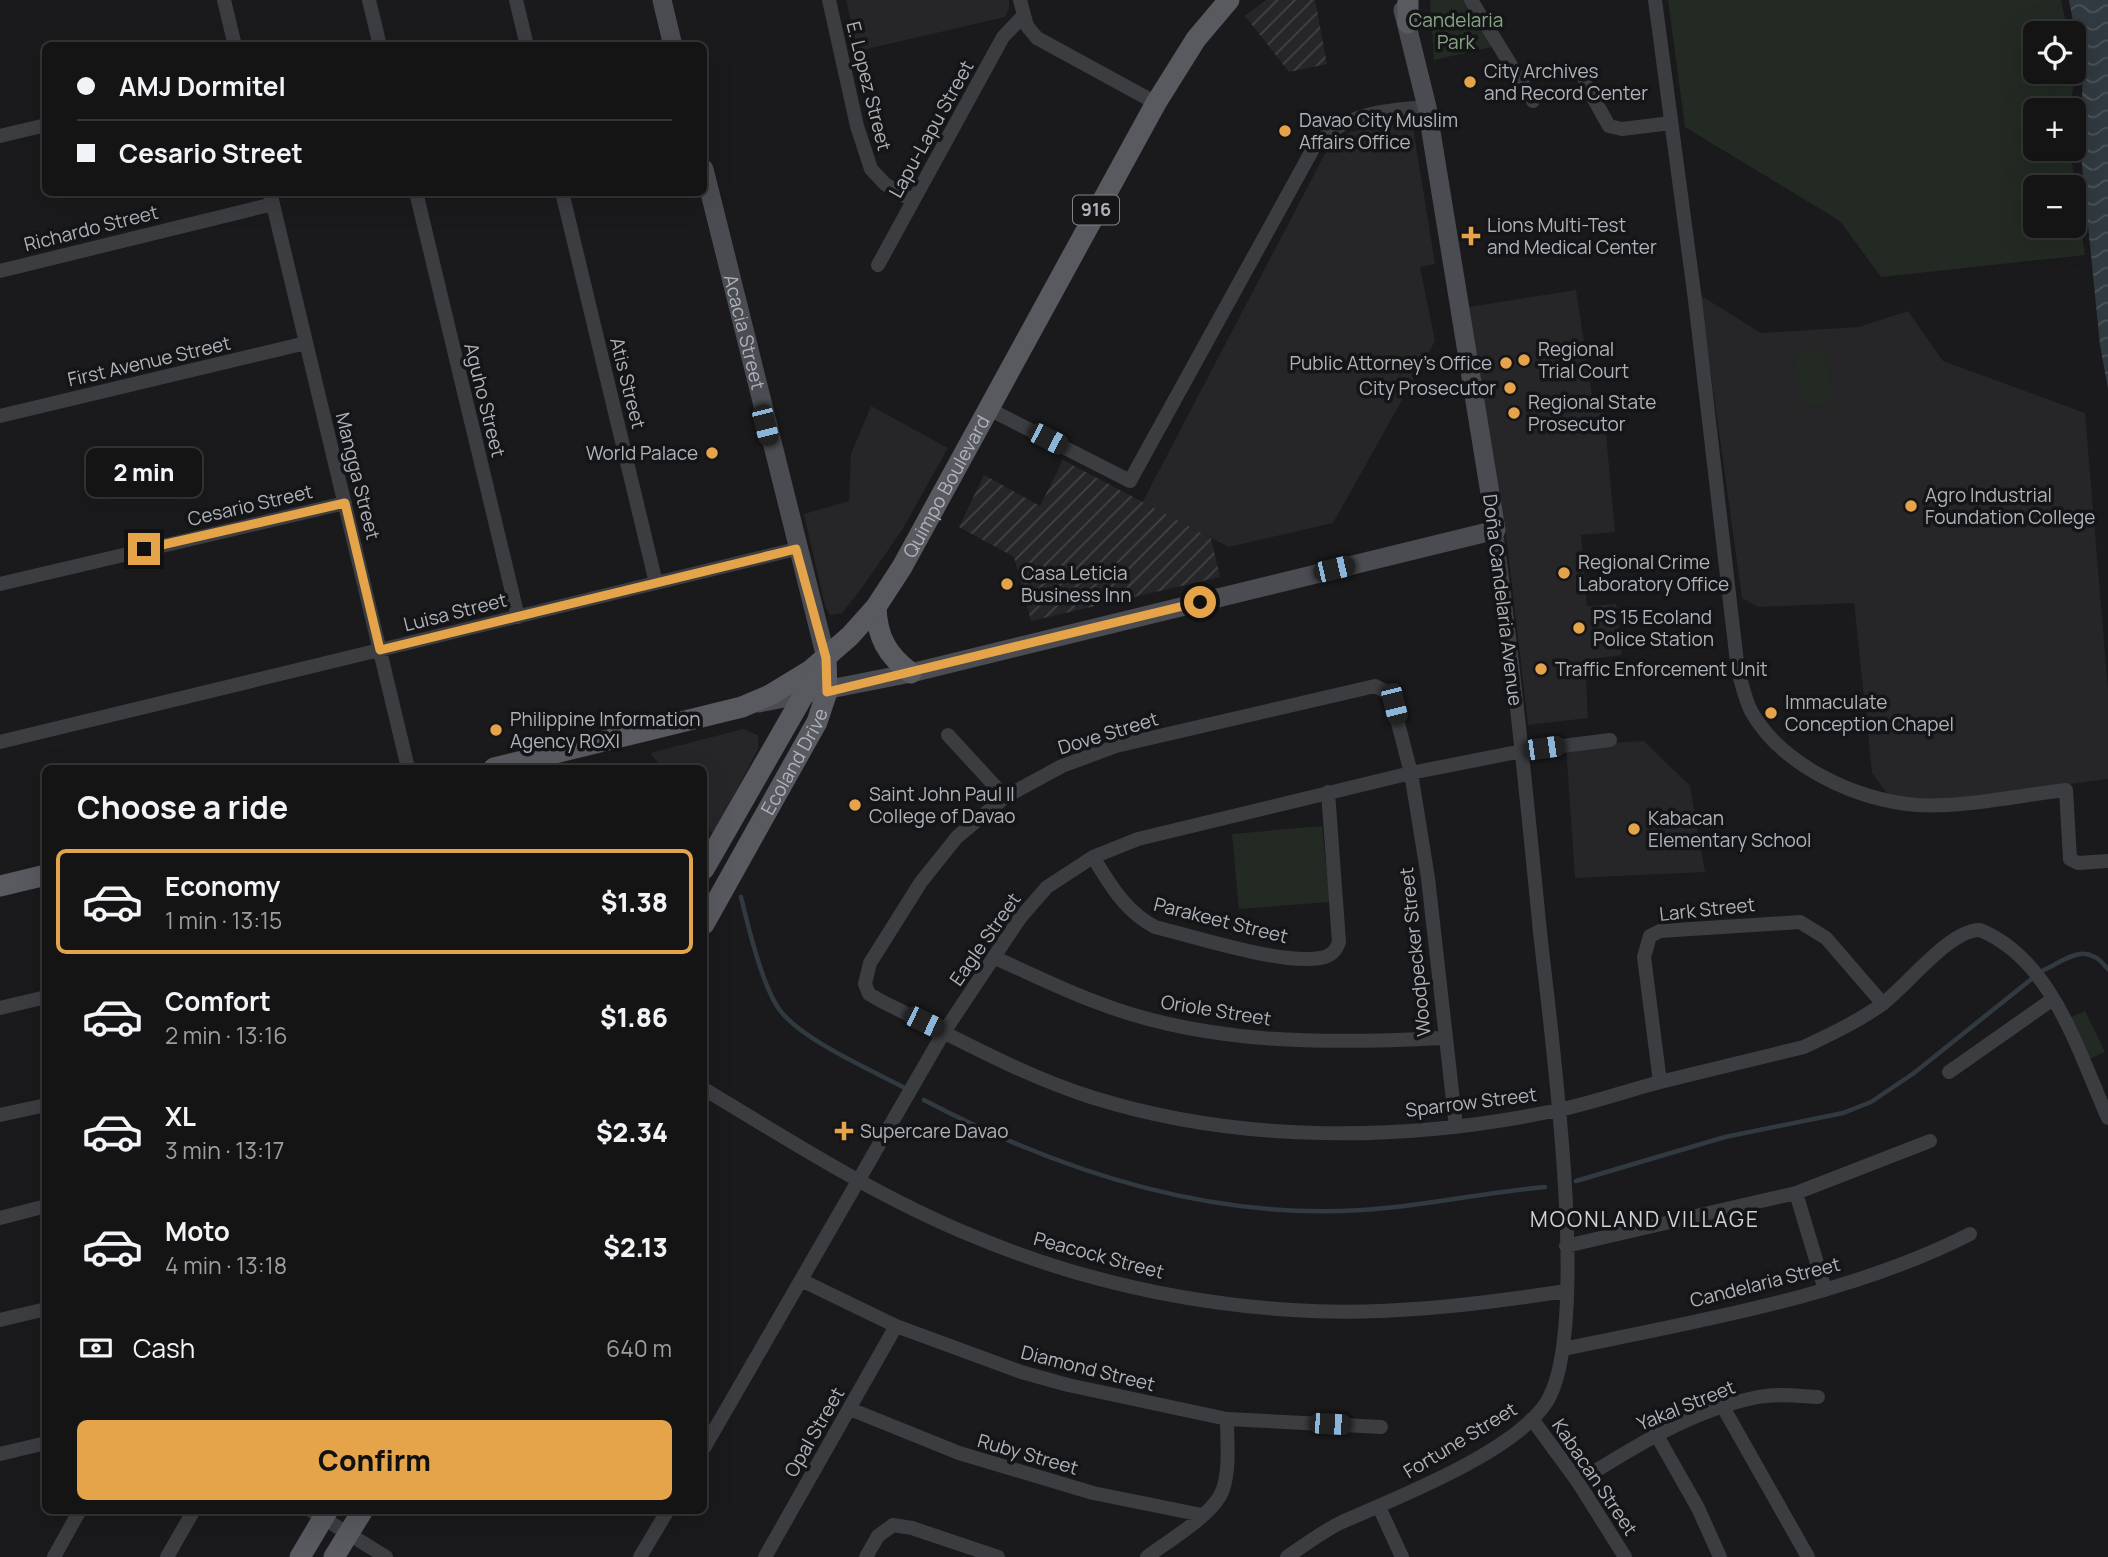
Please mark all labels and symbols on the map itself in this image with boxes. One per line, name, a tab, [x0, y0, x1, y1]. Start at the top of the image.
park label: Candelaria Park	[1409, 7, 1503, 55]
street label: E. Lopez Street	[840, 19, 898, 153]
street label: Lapu-Lapu Street	[883, 56, 979, 202]
place label: City Archives and Record Center	[1484, 58, 1648, 106]
marker: City Archives and Record Center	[1462, 74, 1478, 90]
place label: Davao City Muslim Affairs Office	[1299, 107, 1458, 155]
marker: Davao City Muslim Affairs Office	[1277, 123, 1293, 139]
road number: 916	[1073, 196, 1119, 224]
street label: Richardo Street	[21, 199, 161, 257]
place label: Lions Multi-Test and Medical Center	[1487, 212, 1657, 260]
marker: Lions Multi-Test and Medical Center	[1461, 226, 1481, 246]
street label: Acacia Street	[718, 272, 772, 392]
street label: First Avenue Street	[65, 330, 233, 392]
street label: Atis Street	[604, 335, 652, 431]
place label: Regional Trial Court	[1538, 336, 1629, 384]
street label: Aguho Street	[458, 340, 512, 460]
place label: Public Attorney's Office	[1290, 350, 1492, 376]
marker: Regional Trial Court	[1516, 352, 1532, 368]
marker: Public Attorney's Office	[1498, 355, 1514, 371]
place label: City Prosecutor	[1359, 375, 1496, 401]
marker: City Prosecutor	[1502, 380, 1518, 396]
place label: Regional State Prosecutor	[1528, 389, 1656, 437]
car	[750, 402, 781, 448]
marker: Regional State Prosecutor	[1506, 405, 1522, 421]
street label: Mangga Street	[330, 410, 386, 542]
street label: Quimpo Boulevard	[896, 411, 996, 562]
car	[1025, 420, 1072, 458]
place label: World Palace	[586, 440, 698, 466]
marker: World Palace	[704, 445, 720, 461]
callout: 2 min	[86, 448, 202, 496]
street label: Cesario Street	[185, 478, 315, 532]
place label: Agro Industrial Foundation College	[1925, 482, 2095, 530]
street label: Doña Candelaria Avenue	[1477, 493, 1529, 707]
marker: Agro Industrial Foundation College	[1903, 498, 1919, 514]
route end	[128, 533, 160, 565]
place label: Regional Crime Laboratory Office	[1578, 549, 1729, 597]
car	[1312, 554, 1357, 584]
place label: Casa Leticia Business Inn	[1021, 560, 1131, 608]
marker: Regional Crime Laboratory Office	[1556, 565, 1572, 581]
marker: Casa Leticia Business Inn	[999, 576, 1015, 592]
route start	[1184, 586, 1216, 618]
street label: Luisa Street	[401, 587, 509, 637]
place label: PS 15 Ecoland Police Station	[1593, 604, 1714, 652]
marker: PS 15 Ecoland Police Station	[1571, 620, 1587, 636]
place label: Traffic Enforcement Unit	[1555, 656, 1768, 682]
marker: Traffic Enforcement Unit	[1533, 661, 1549, 677]
car	[1379, 681, 1410, 727]
place label: Immaculate Conception Chapel	[1785, 689, 1954, 737]
street label: Ecoland Drive	[755, 705, 834, 820]
street label: Dove Street	[1055, 705, 1161, 761]
marker: Immaculate Conception Chapel	[1763, 705, 1779, 721]
place label: Philippine Information Agency ROXI	[510, 706, 701, 754]
marker: Philippine Information Agency ROXI	[488, 722, 504, 738]
car	[1522, 735, 1567, 761]
place label: Saint John Paul II College of Davao	[869, 781, 1016, 829]
marker: Saint John Paul II College of Davao	[847, 797, 863, 813]
place label: Kabacan Elementary School	[1648, 805, 1811, 853]
marker: Kabacan Elementary School	[1626, 821, 1642, 837]
street label: Woodpecker Street	[1393, 866, 1437, 1038]
street label: Eagle Street	[943, 887, 1027, 991]
street label: Parakeet Street	[1151, 891, 1291, 949]
street label: Lark Street	[1658, 891, 1756, 927]
street label: Oriole Street	[1159, 988, 1273, 1032]
car	[901, 1003, 948, 1041]
street label: Sparrow Street	[1404, 1081, 1538, 1123]
place label: Supercare Davao	[860, 1118, 1008, 1144]
marker: Supercare Davao	[834, 1121, 854, 1141]
district label: MOONLAND VILLAGE	[1530, 1205, 1760, 1233]
street label: Peacock Street	[1031, 1225, 1167, 1285]
street label: Candelaria Street	[1687, 1251, 1843, 1313]
street label: Diamond Street	[1018, 1339, 1158, 1397]
street label: Yakal Street	[1633, 1374, 1739, 1436]
street label: Opal Street	[778, 1382, 850, 1482]
street label: Fortune Street	[1398, 1396, 1522, 1484]
car	[1309, 1412, 1352, 1436]
street label: Kabacan Street	[1546, 1414, 1644, 1540]
street label: Ruby Street	[975, 1427, 1081, 1481]

